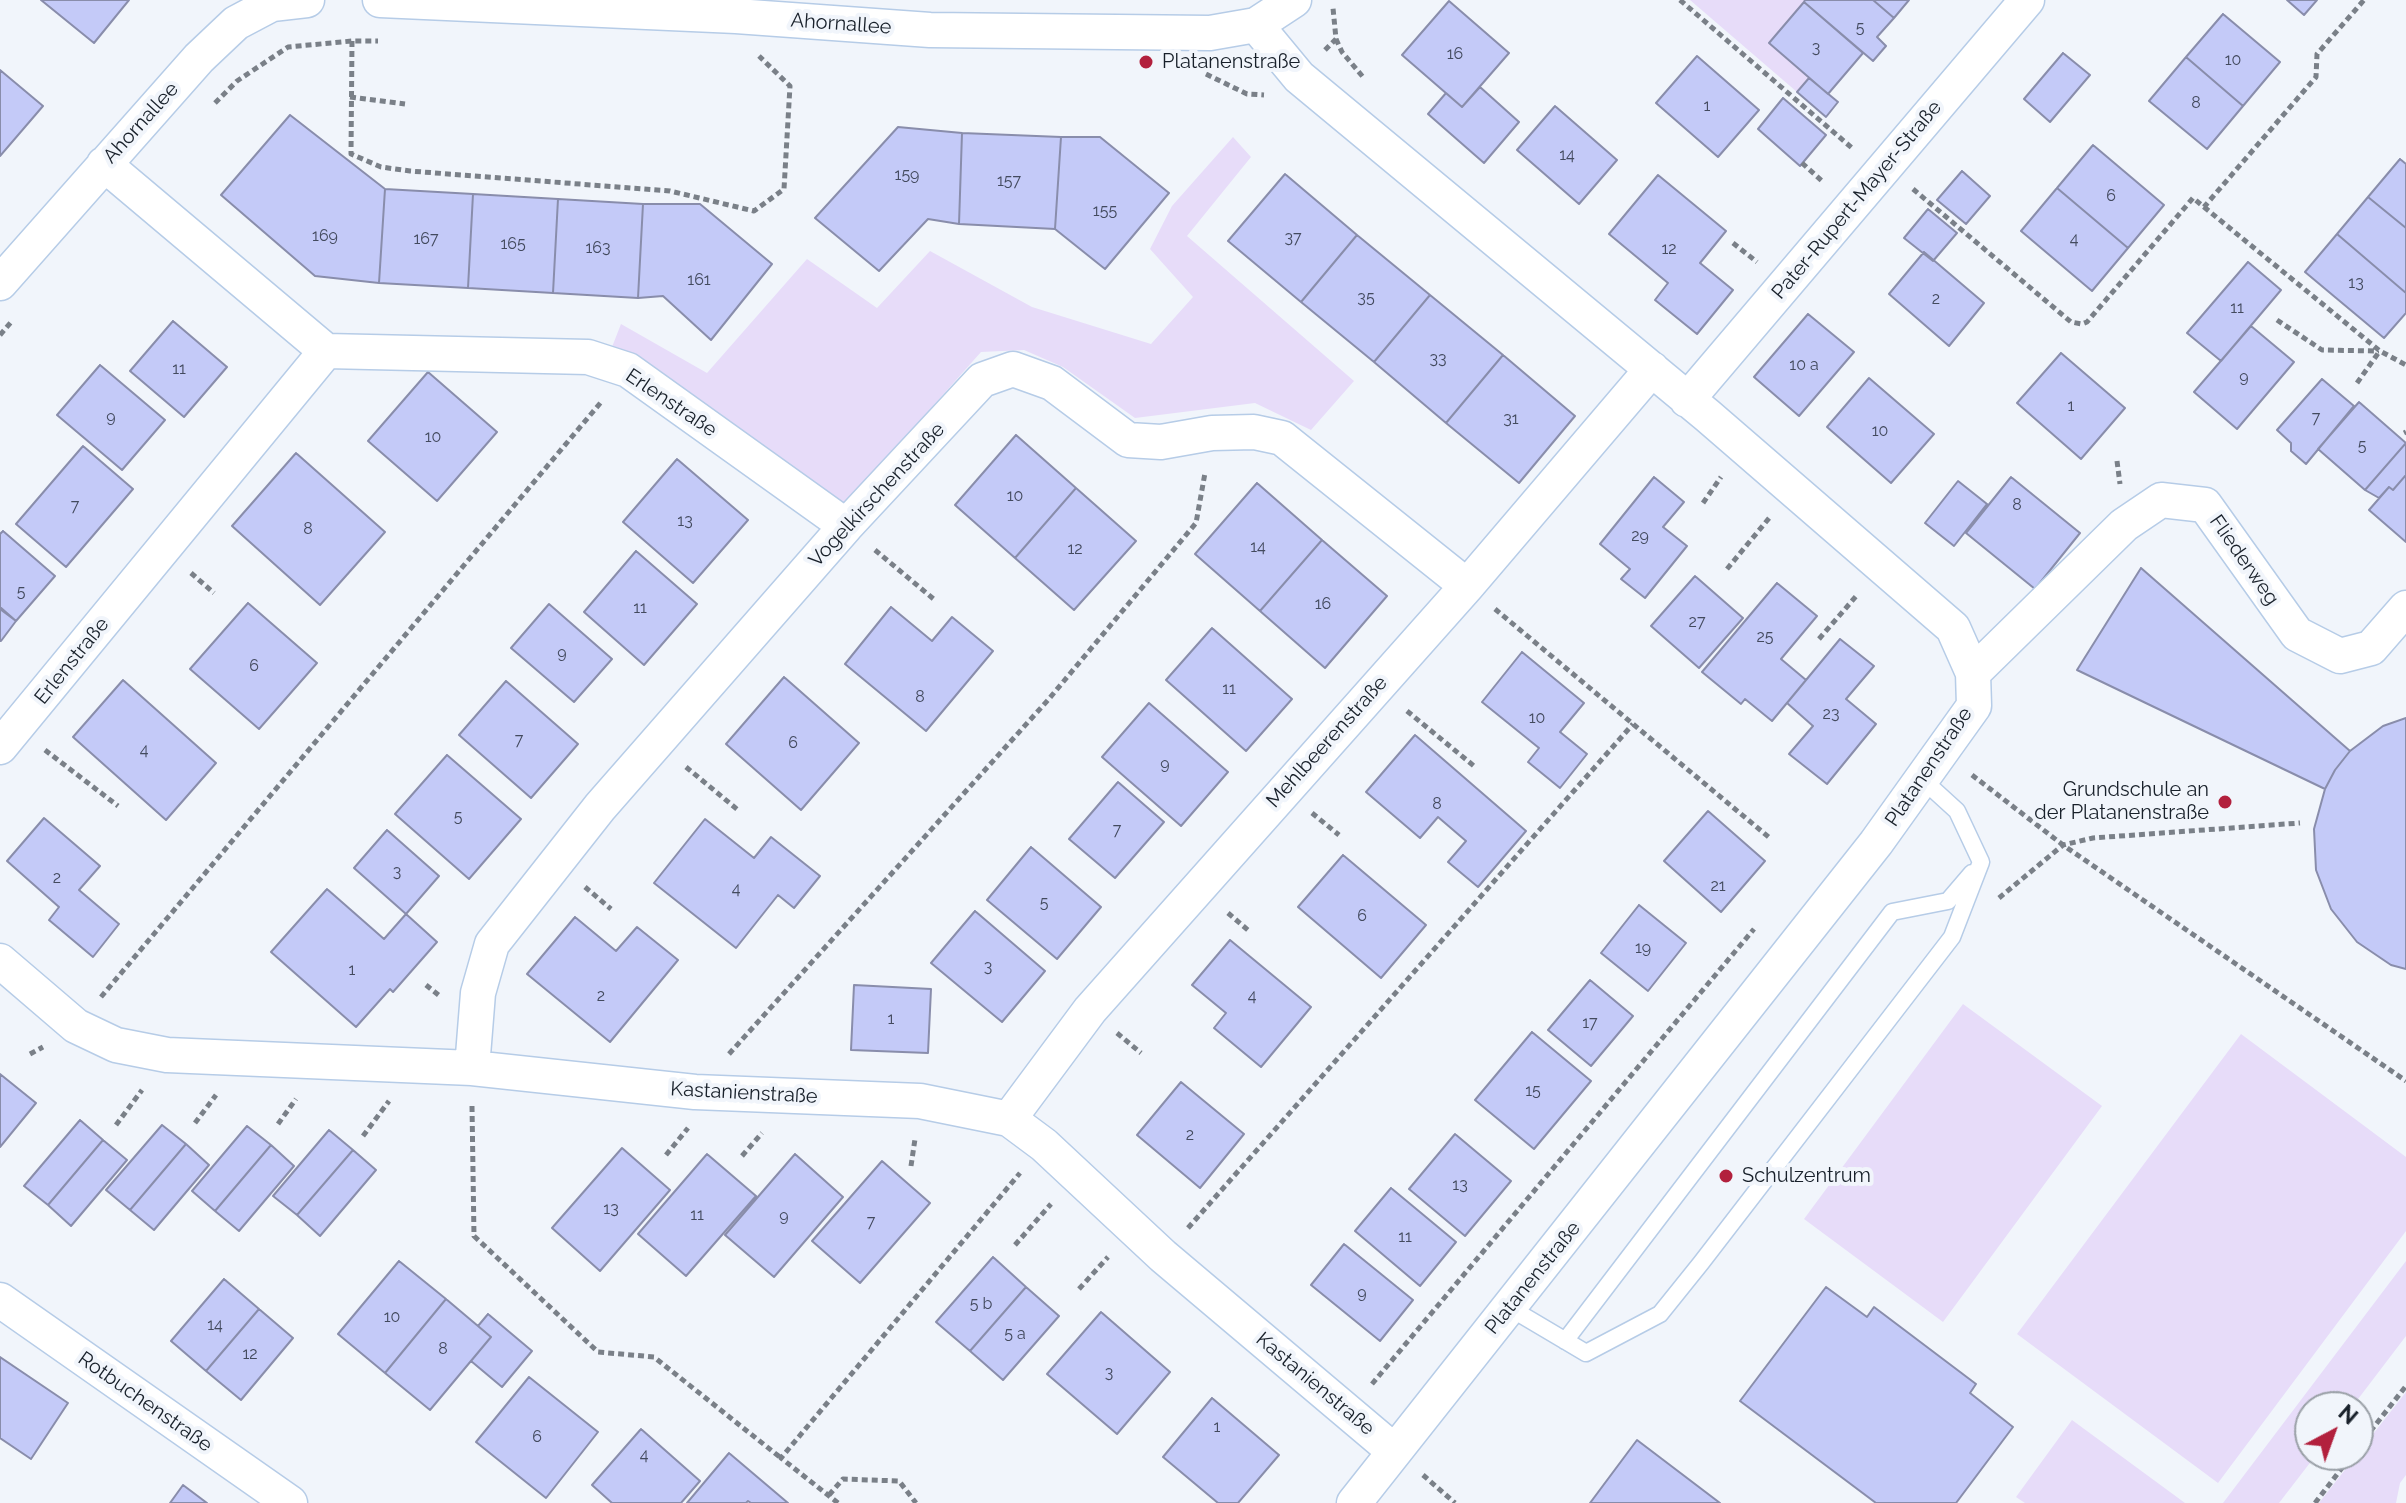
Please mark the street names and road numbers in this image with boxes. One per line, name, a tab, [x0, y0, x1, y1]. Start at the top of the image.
street label: Ahornallee	[790, 9, 892, 39]
street label: Ahornallee	[98, 77, 184, 169]
street label: Pater-Rupert-Mayer-Straße	[1767, 96, 1947, 304]
street label: Erlenstraße	[621, 364, 721, 442]
street label: Vogelkirschenstraße	[804, 418, 950, 572]
street label: Fliederweg	[2204, 510, 2284, 610]
street label: Erlenstraße	[30, 613, 114, 709]
street label: Mehlbeerenstraße	[1261, 671, 1393, 813]
street label: Platanenstraße	[1880, 703, 1978, 831]
street label: Kastanienstraße	[670, 1077, 818, 1109]
street label: Platanenstraße	[1480, 1217, 1586, 1339]
street label: Kastanienstraße	[1251, 1327, 1379, 1441]
street label: Rotbuchenstraße	[73, 1347, 217, 1457]

